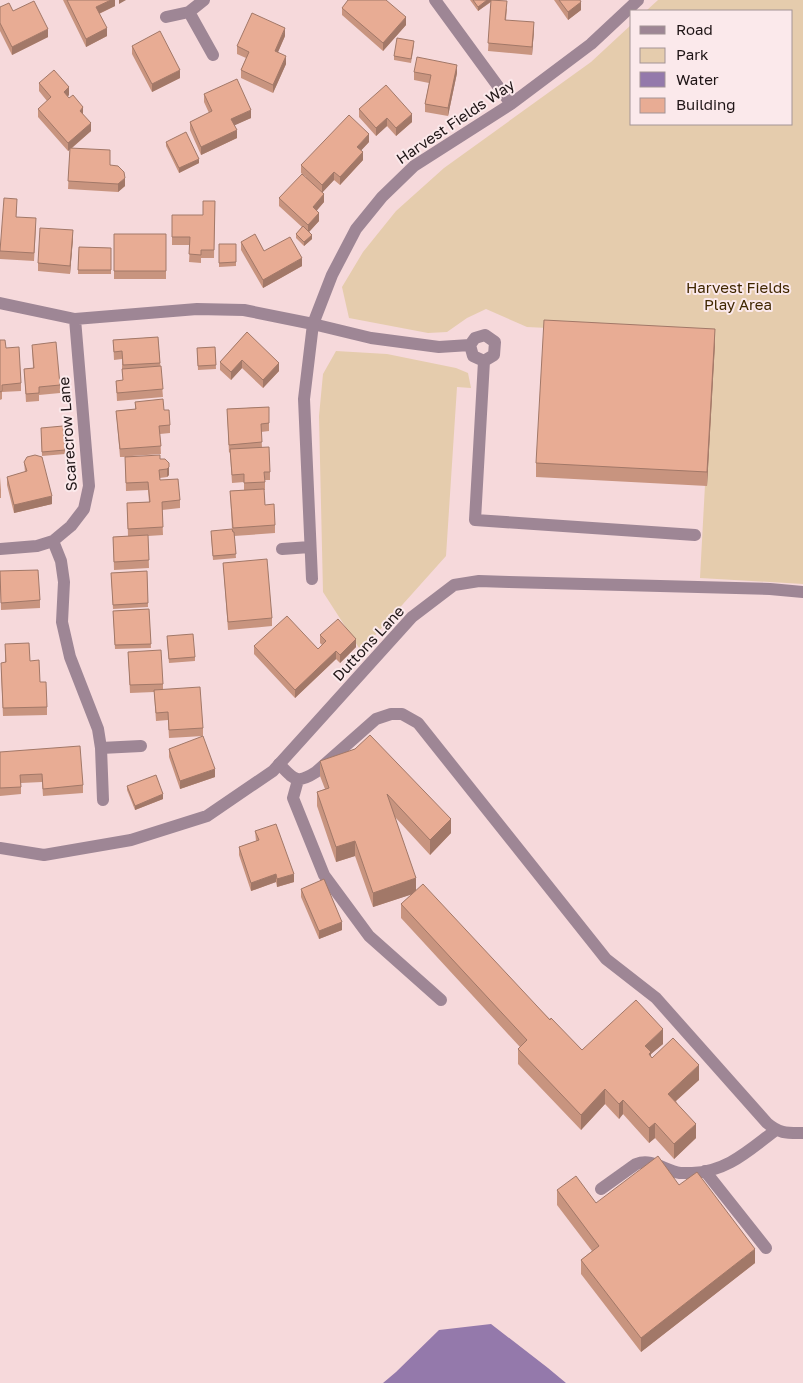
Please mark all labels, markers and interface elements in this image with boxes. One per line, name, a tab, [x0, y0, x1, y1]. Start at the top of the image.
legend	[630, 10, 793, 125]
text: Road	[676, 20, 713, 38]
text: Park	[676, 45, 709, 63]
text: Water	[676, 70, 719, 88]
street label: Harvest Fields Way	[393, 75, 518, 167]
text: Building	[676, 95, 736, 113]
park label: Harvest Fields Play Area	[686, 278, 790, 313]
street label: Scarecrow Lane	[54, 376, 80, 492]
street label: Duttons Lane	[329, 601, 408, 684]

